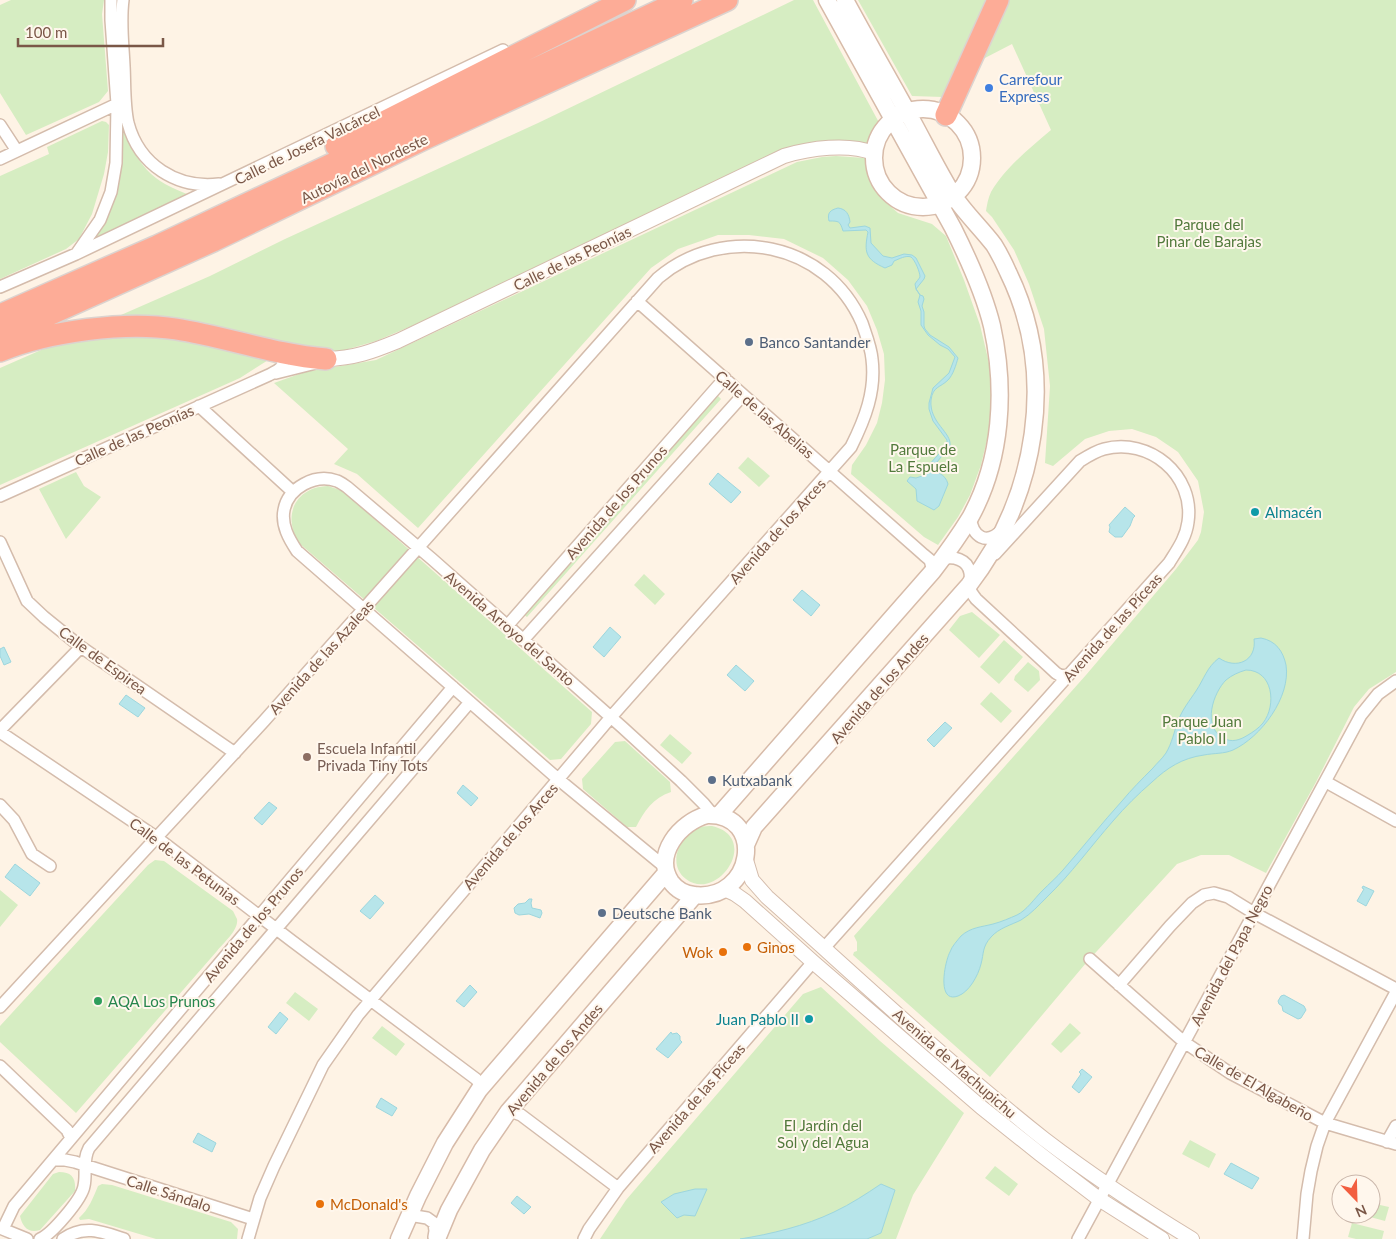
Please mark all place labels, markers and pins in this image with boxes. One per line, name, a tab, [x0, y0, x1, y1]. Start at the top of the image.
place label: Carrefour Express	[999, 70, 1063, 105]
marker: Carrefour Express	[983, 82, 995, 94]
place label: Banco Santander	[759, 333, 871, 351]
marker: Banco Santander	[743, 336, 755, 348]
place label: Almacén	[1265, 503, 1322, 521]
marker: Almacén	[1249, 506, 1261, 518]
place label: Escuela Infantil Privada Tiny Tots	[317, 739, 428, 774]
marker: Escuela Infantil Privada Tiny Tots	[301, 751, 313, 763]
place label: Kutxabank	[722, 771, 792, 789]
marker: Kutxabank	[706, 774, 718, 786]
place label: Deutsche Bank	[612, 904, 712, 922]
marker: Deutsche Bank	[596, 907, 608, 919]
place label: Ginos	[757, 938, 795, 956]
marker: Ginos	[741, 941, 753, 953]
place label: Wok	[682, 943, 713, 961]
marker: Wok	[717, 946, 729, 958]
place label: AQA Los Prunos	[108, 992, 215, 1010]
marker: AQA Los Prunos	[92, 995, 104, 1007]
place label: Juan Pablo II	[716, 1010, 799, 1028]
marker: Juan Pablo II	[803, 1013, 815, 1025]
place label: McDonald's	[330, 1195, 408, 1213]
marker: McDonald's	[314, 1198, 326, 1210]

